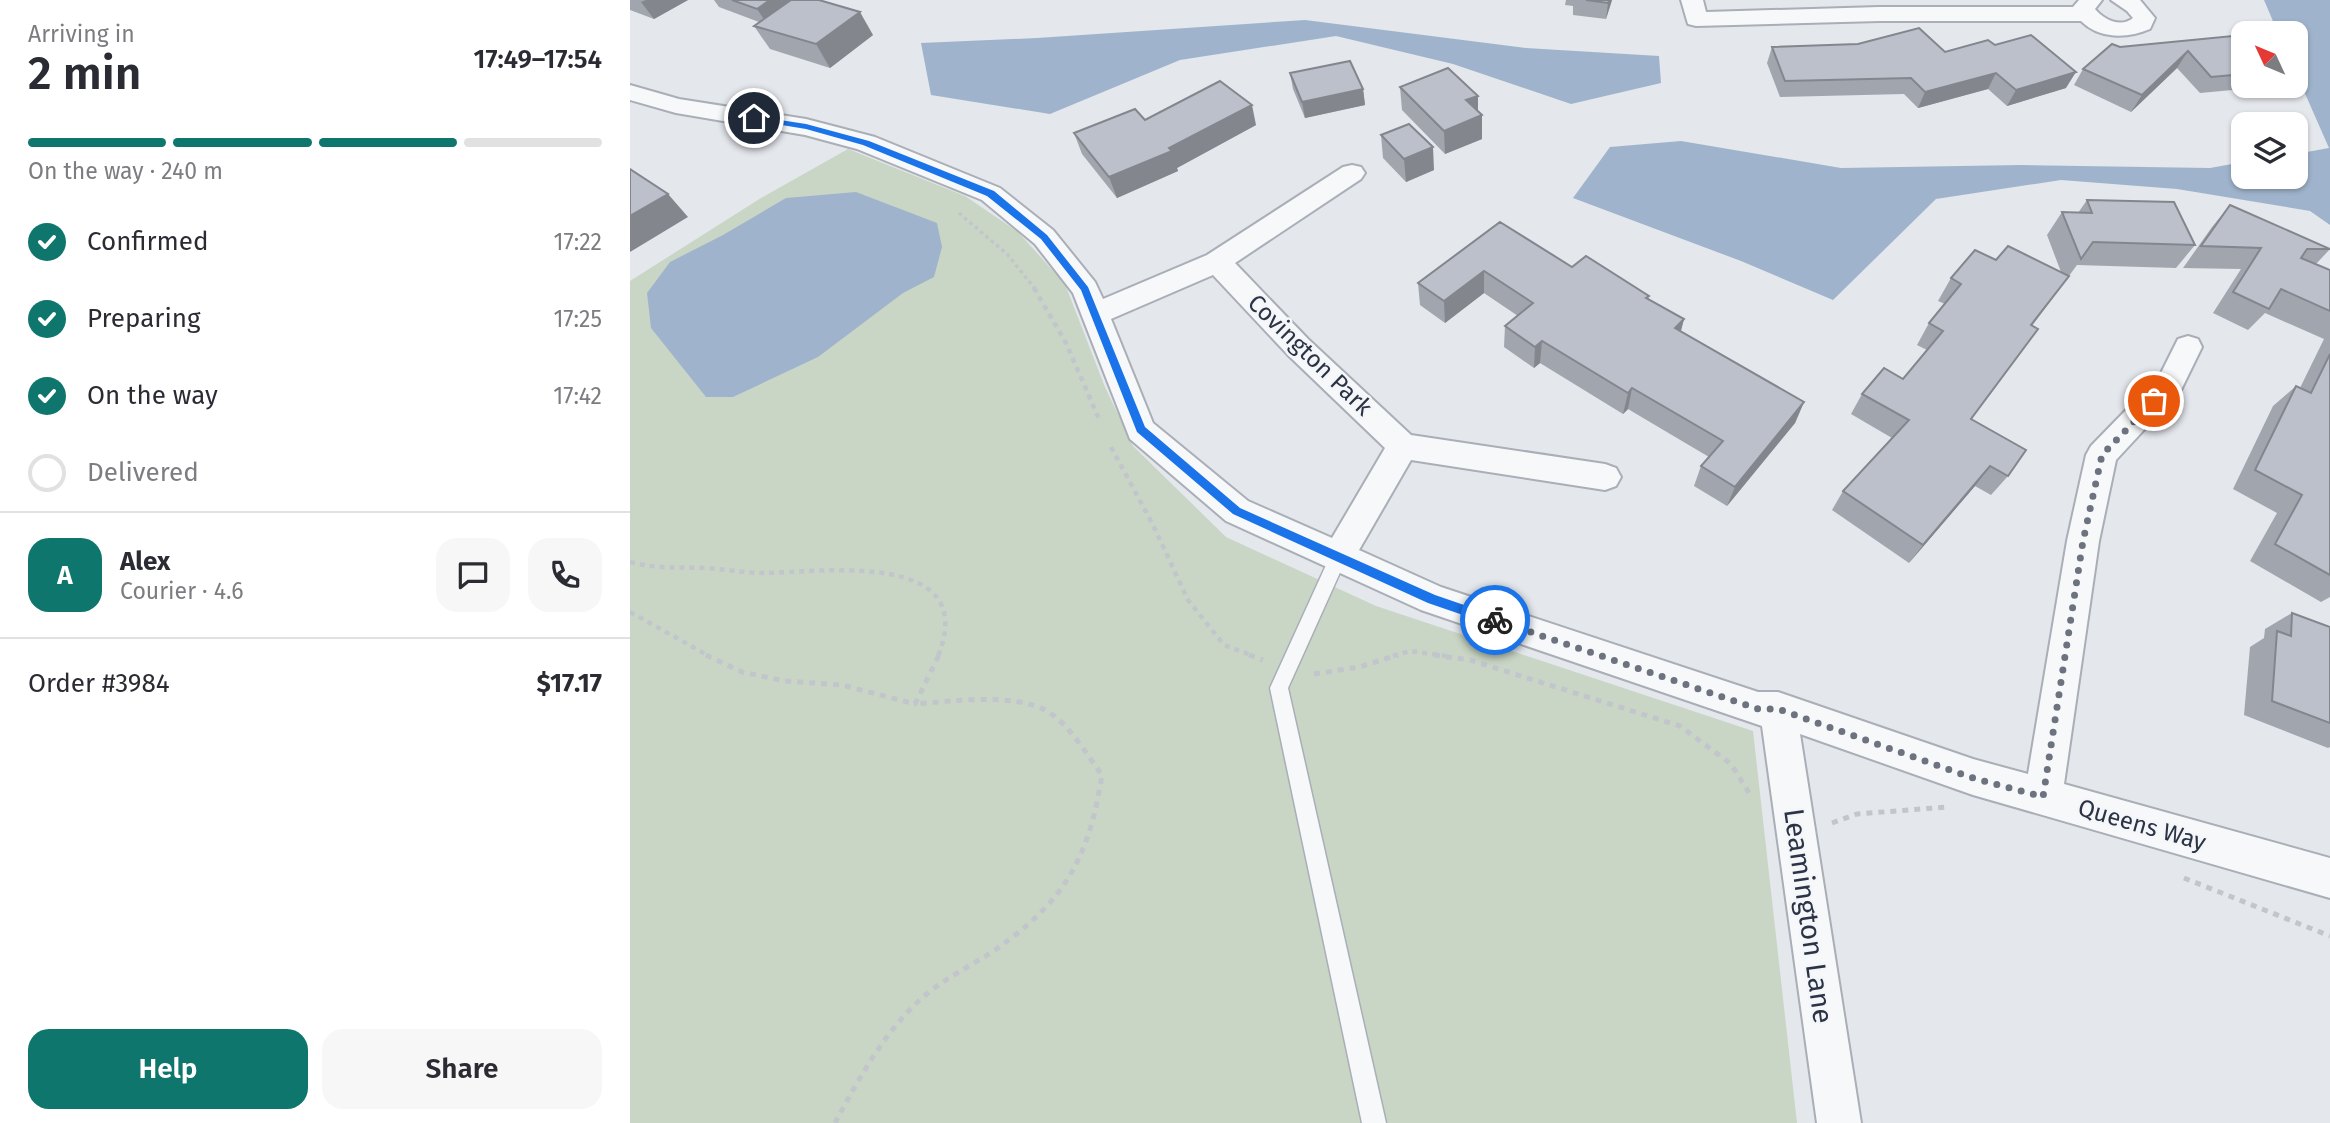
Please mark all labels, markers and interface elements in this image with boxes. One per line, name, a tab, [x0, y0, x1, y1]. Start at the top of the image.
text: Arriving in	[28, 20, 135, 48]
north arrow	[2231, 21, 2308, 98]
map controls	[2231, 21, 2308, 189]
text: 17:49–17:54	[474, 44, 602, 75]
text: 2 min	[28, 46, 141, 101]
pin	[724, 88, 784, 148]
icon: home	[735, 99, 773, 137]
button: layers	[2231, 112, 2308, 189]
text: On the way · 240 m	[28, 157, 223, 185]
icon: check	[28, 223, 66, 261]
text: Confirmed	[87, 226, 208, 257]
text: 17:22	[554, 228, 602, 256]
street label: Covington Park	[1242, 289, 1378, 422]
icon: check	[28, 300, 66, 338]
text: Preparing	[87, 303, 200, 334]
text: 17:25	[553, 305, 602, 333]
pin	[2124, 371, 2184, 431]
icon: check	[28, 377, 66, 415]
text: On the way	[87, 380, 218, 411]
text: 17:42	[553, 382, 602, 410]
icon: bag	[2135, 382, 2173, 420]
text: Delivered	[87, 457, 199, 488]
button: chat	[436, 538, 510, 612]
button: phone	[528, 538, 602, 612]
text: Alex	[120, 546, 170, 577]
text: A	[57, 560, 73, 591]
text: Courier · 4.6	[120, 577, 244, 605]
courier	[1460, 585, 1530, 655]
icon: bike	[1476, 601, 1514, 639]
text: Order #3984	[28, 668, 170, 699]
text: $17.17	[537, 668, 602, 699]
street label: Queens Way	[2075, 793, 2209, 857]
street label: Leamington Lane	[1777, 806, 1840, 1026]
button: Help	[28, 1029, 308, 1109]
button: Share	[322, 1029, 602, 1109]

